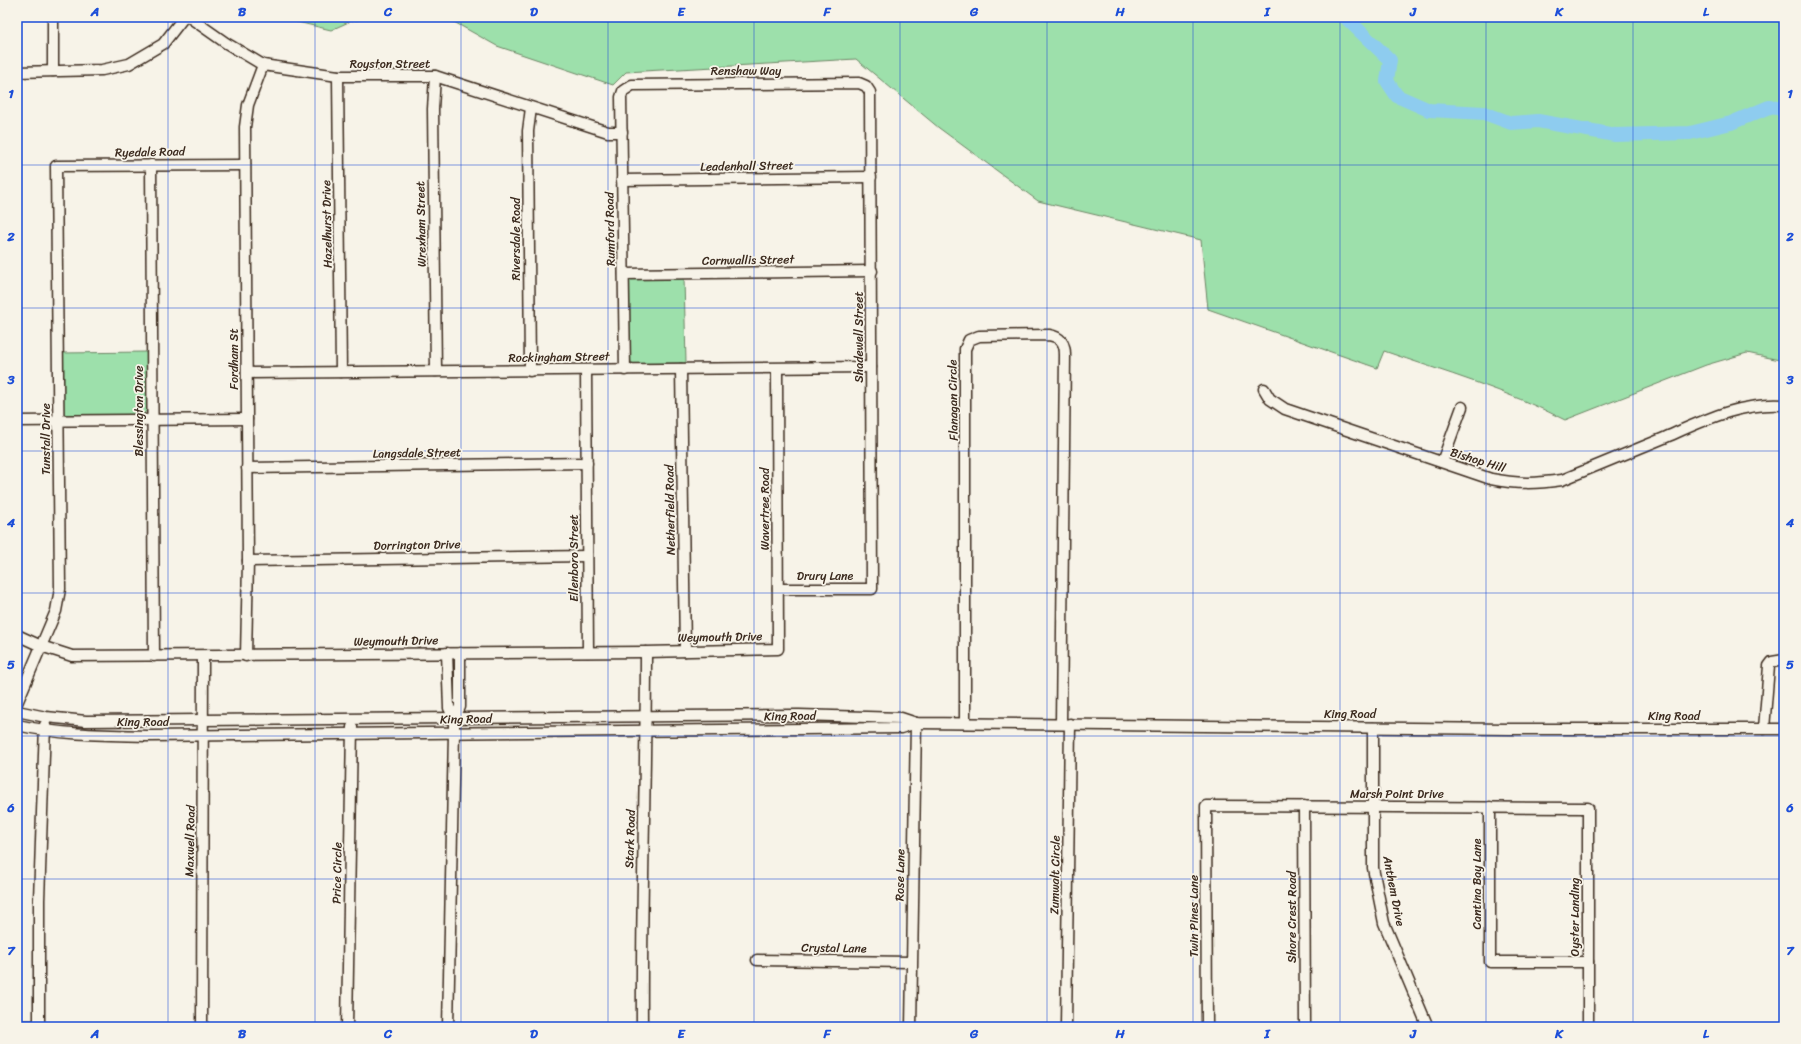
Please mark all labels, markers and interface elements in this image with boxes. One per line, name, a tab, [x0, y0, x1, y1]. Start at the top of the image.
text: A	[90, 0, 99, 23]
text: B	[238, 0, 247, 23]
text: C	[383, 0, 393, 23]
text: D	[530, 0, 538, 23]
text: E	[677, 0, 686, 23]
text: F	[822, 0, 831, 23]
text: G	[969, 0, 979, 23]
text: H	[1114, 0, 1125, 23]
text: I	[1263, 0, 1271, 23]
text: J	[1409, 0, 1417, 23]
text: K	[1554, 0, 1564, 23]
text: L	[1703, 0, 1710, 23]
street label: Royston Street	[350, 53, 430, 75]
street label: Renshaw Way	[711, 60, 782, 82]
text: 1	[8, 82, 14, 105]
text: 1	[1787, 82, 1793, 105]
street label: Ryedale Road	[115, 140, 187, 164]
street label: Leadenhall Street	[700, 154, 794, 178]
street label: Hazelhurst Drive	[315, 180, 339, 268]
street label: Wrexham Street	[409, 181, 433, 267]
street label: Rumford Road	[598, 191, 622, 266]
street label: Riversdale Road	[505, 197, 527, 280]
text: 2	[6, 225, 15, 248]
text: 2	[1785, 225, 1794, 248]
street label: Cornwallis Street	[702, 248, 796, 272]
street label: Shadewell Street	[848, 291, 870, 383]
street label: Fordham St	[223, 328, 245, 390]
street label: Rockingham Street	[508, 345, 611, 369]
street label: Flanagan Circle	[941, 359, 965, 441]
street label: Blessington Drive	[128, 366, 150, 456]
text: 3	[6, 368, 15, 391]
text: 3	[1785, 368, 1794, 391]
street label: Tunstall Drive	[35, 403, 57, 475]
street label: Langsdale Street	[373, 441, 461, 465]
street label: Bishop Hill	[1448, 441, 1509, 479]
street label: Netherfield Road	[658, 464, 682, 555]
street label: Wavertree Road	[754, 466, 776, 550]
text: 4	[6, 511, 16, 534]
text: 4	[1785, 511, 1795, 534]
street label: Ellenboro Street	[563, 514, 585, 602]
street label: Dorrington Drive	[373, 533, 461, 557]
street label: Drury Lane	[797, 565, 853, 587]
street label: Weymouth Drive	[677, 625, 763, 649]
street label: Weymouth Drive	[353, 629, 439, 653]
text: 5	[7, 653, 15, 676]
text: 5	[1786, 653, 1794, 676]
street label: King Road	[1324, 703, 1377, 725]
street label: King Road	[764, 705, 817, 727]
street label: King Road	[1648, 705, 1701, 727]
street label: King Road	[440, 708, 493, 730]
street label: King Road	[117, 711, 170, 733]
street label: Marsh Point Drive	[1350, 783, 1444, 805]
text: 6	[6, 796, 15, 819]
text: 6	[1785, 796, 1794, 819]
street label: Maxwell Road	[178, 804, 202, 877]
street label: Stark Road	[618, 807, 642, 869]
street label: Zumwalt Circle	[1043, 835, 1067, 915]
street label: Cantina Bay Lane	[1466, 838, 1488, 929]
street label: Price Circle	[325, 842, 349, 904]
street label: Rose Lane	[889, 849, 911, 901]
street label: Anthem Drive	[1376, 853, 1412, 928]
street label: Shore Crest Road	[1281, 870, 1303, 963]
street label: Twin Pines Lane	[1183, 875, 1205, 957]
street label: Oyster Landing	[1564, 878, 1586, 956]
street label: Crystal Lane	[801, 936, 867, 960]
text: 7	[7, 939, 16, 962]
text: 7	[1786, 939, 1795, 962]
text: A	[90, 1022, 99, 1044]
text: B	[238, 1022, 247, 1044]
text: C	[383, 1022, 393, 1044]
text: D	[530, 1022, 538, 1044]
text: E	[677, 1022, 686, 1044]
text: F	[822, 1022, 831, 1044]
text: G	[969, 1022, 979, 1044]
text: H	[1114, 1022, 1125, 1044]
text: I	[1263, 1022, 1271, 1044]
text: J	[1409, 1022, 1417, 1044]
text: K	[1554, 1022, 1564, 1044]
text: L	[1703, 1022, 1710, 1044]

